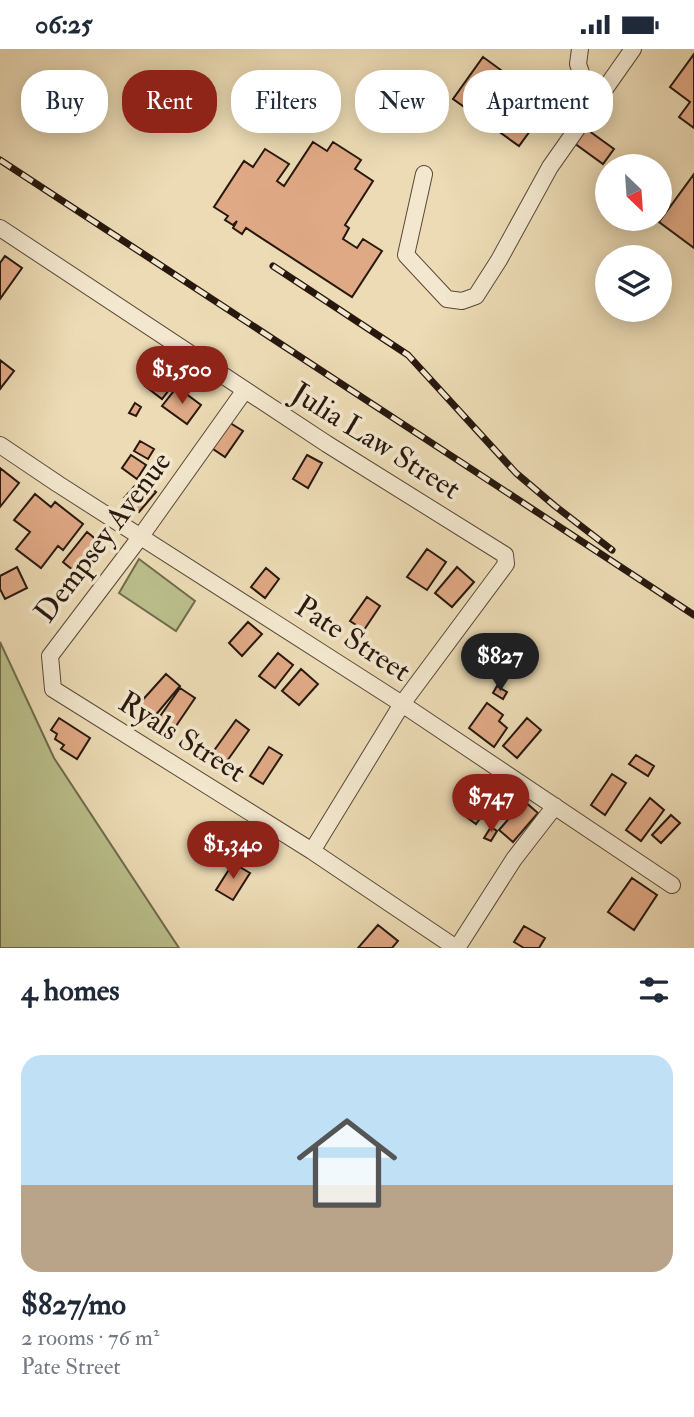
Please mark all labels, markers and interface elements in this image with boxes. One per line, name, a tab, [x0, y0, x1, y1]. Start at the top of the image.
text: 06:25	[35, 9, 92, 41]
chip: Buy	[21, 70, 108, 133]
chip: Rent	[122, 70, 217, 133]
chip: Filters	[231, 70, 341, 133]
chip: New	[355, 70, 449, 133]
chip: Apartment	[463, 70, 613, 133]
north arrow	[595, 154, 672, 231]
map controls	[595, 154, 672, 322]
button: layers	[595, 245, 672, 322]
pin: $1,500	[125, 347, 239, 406]
text: $1,500	[152, 354, 212, 383]
street label: Julia Law Street	[284, 374, 468, 508]
street label: Dempsey Avenue	[27, 444, 179, 630]
street label: Pate Street	[288, 588, 418, 690]
pin: $827	[459, 633, 541, 693]
text: $827	[477, 641, 523, 670]
street label: Ryals Street	[112, 683, 253, 791]
pin: $747	[450, 775, 532, 834]
text: $747	[468, 782, 514, 811]
pin: $1,340	[176, 821, 290, 881]
text: $1,340	[203, 829, 263, 858]
icon: filters	[635, 971, 673, 1009]
text: 4 homes	[21, 972, 120, 1009]
icon: home	[284, 1100, 410, 1226]
text: $827/mo	[21, 1286, 126, 1323]
text: 2 rooms · 76 m²	[21, 1323, 159, 1352]
text: Pate Street	[21, 1352, 121, 1381]

